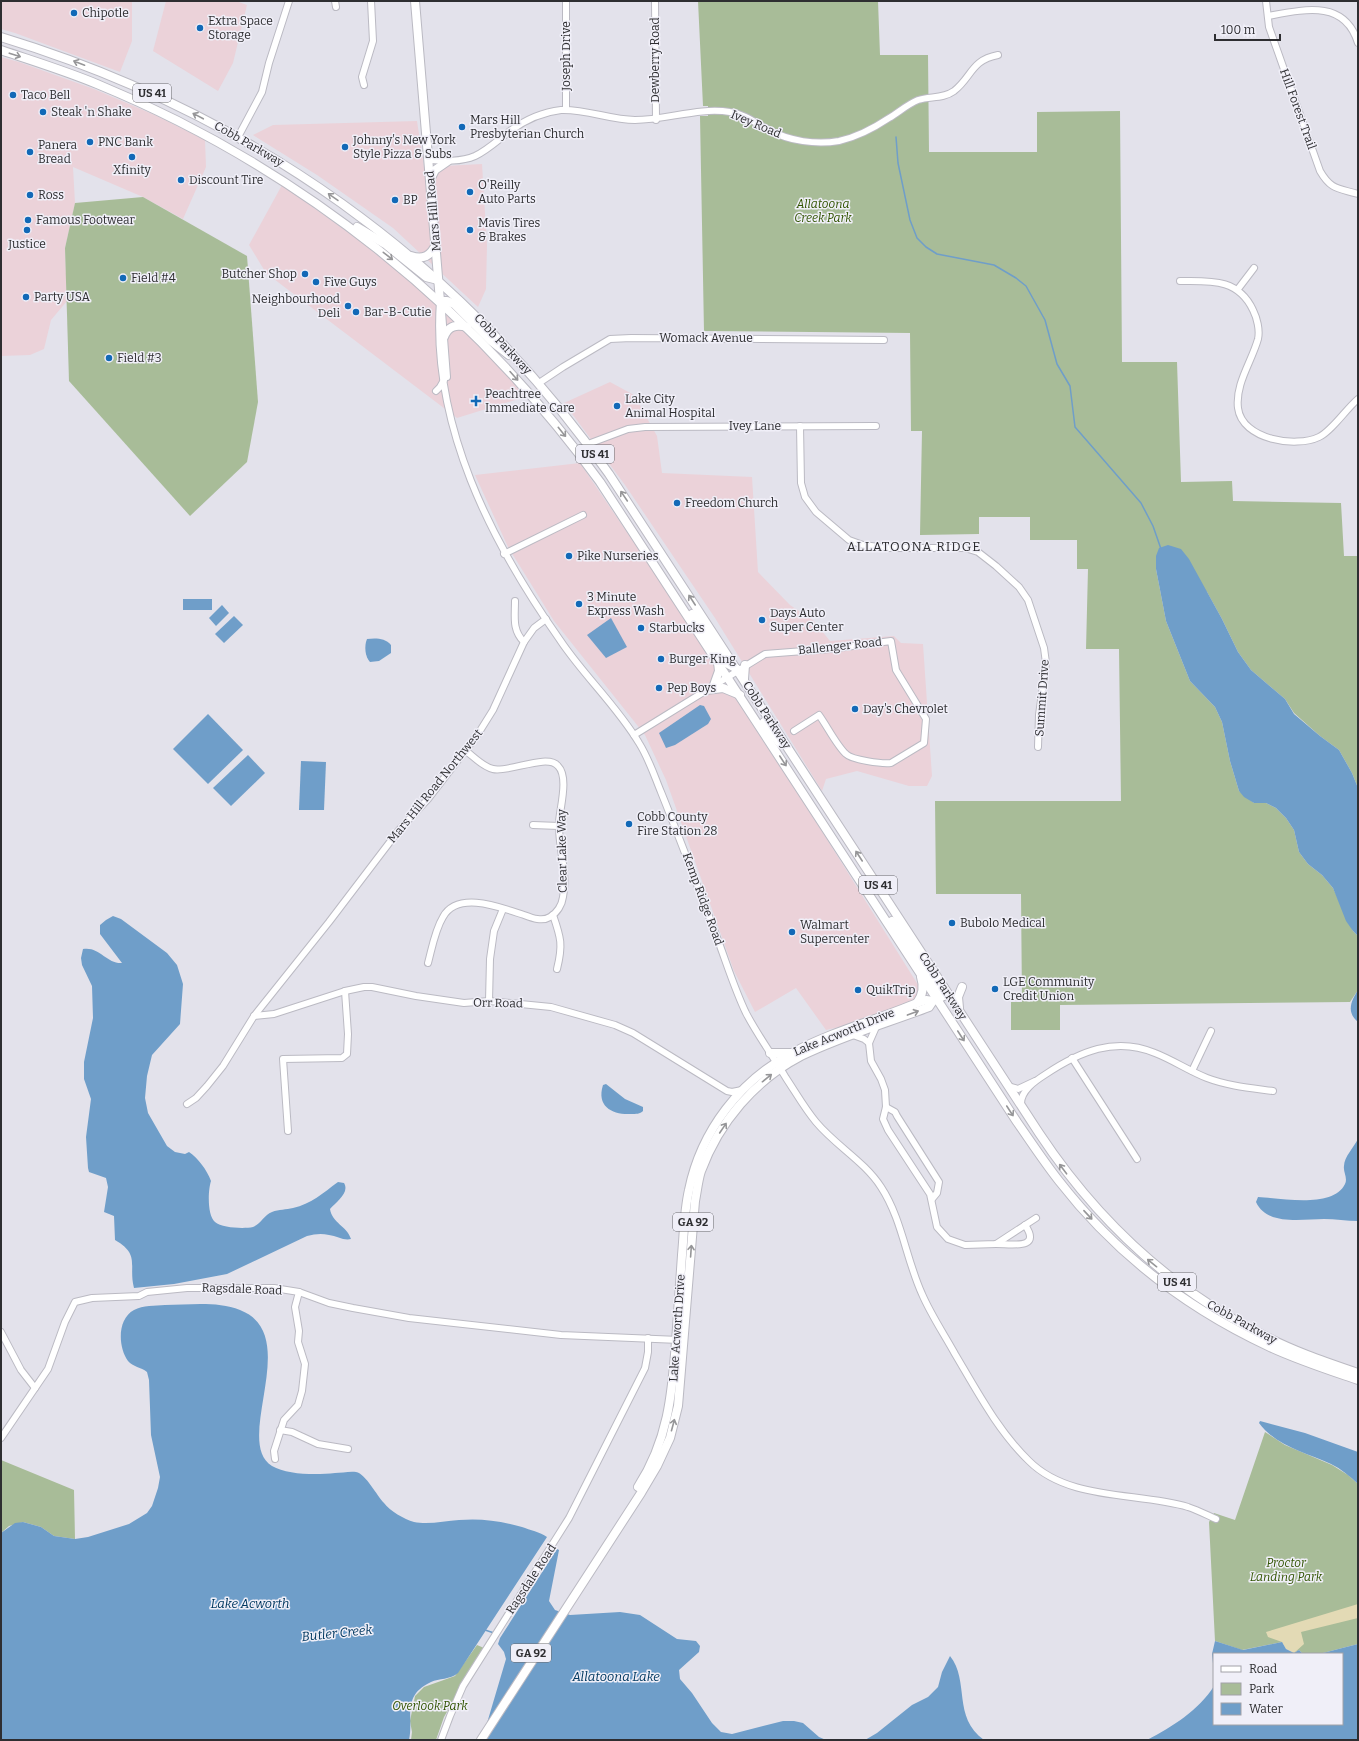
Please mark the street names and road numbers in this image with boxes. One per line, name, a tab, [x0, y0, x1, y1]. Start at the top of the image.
street label: Dewberry Road	[648, 17, 662, 103]
street label: Joseph Drive	[559, 21, 573, 92]
street label: Hill Forest Trail	[1277, 67, 1319, 152]
road number: US 41	[133, 84, 171, 102]
street label: Ivey Road	[729, 107, 783, 141]
street label: Cobb Parkway	[212, 119, 287, 170]
street label: Mars Hill Road	[422, 170, 444, 252]
street label: Cobb Parkway	[471, 311, 535, 378]
street label: Womack Avenue	[659, 331, 753, 345]
street label: Ivey Lane	[729, 419, 781, 433]
road number: US 41	[576, 445, 614, 463]
street label: Ballenger Road	[797, 635, 883, 657]
street label: Summit Drive	[1032, 659, 1052, 737]
street label: Cobb Parkway	[740, 679, 794, 752]
street label: Mars Hill Road Northwest	[385, 726, 486, 846]
street label: Clear Lake Way	[554, 808, 570, 893]
street label: Kemp Ridge Road	[680, 851, 726, 947]
road number: US 41	[859, 876, 897, 894]
street label: Cobb Parkway	[916, 950, 970, 1023]
street label: Orr Road	[473, 996, 523, 1010]
street label: Lake Acworth Drive	[791, 1005, 897, 1059]
road number: GA 92	[673, 1213, 713, 1231]
road number: US 41	[1158, 1273, 1196, 1291]
street label: Lake Acworth Drive	[666, 1274, 688, 1382]
street label: Ragsdale Road	[201, 1281, 283, 1297]
street label: Cobb Parkway	[1205, 1297, 1280, 1347]
street label: Ragsdale Road	[503, 1541, 559, 1617]
road number: GA 92	[511, 1644, 551, 1662]

